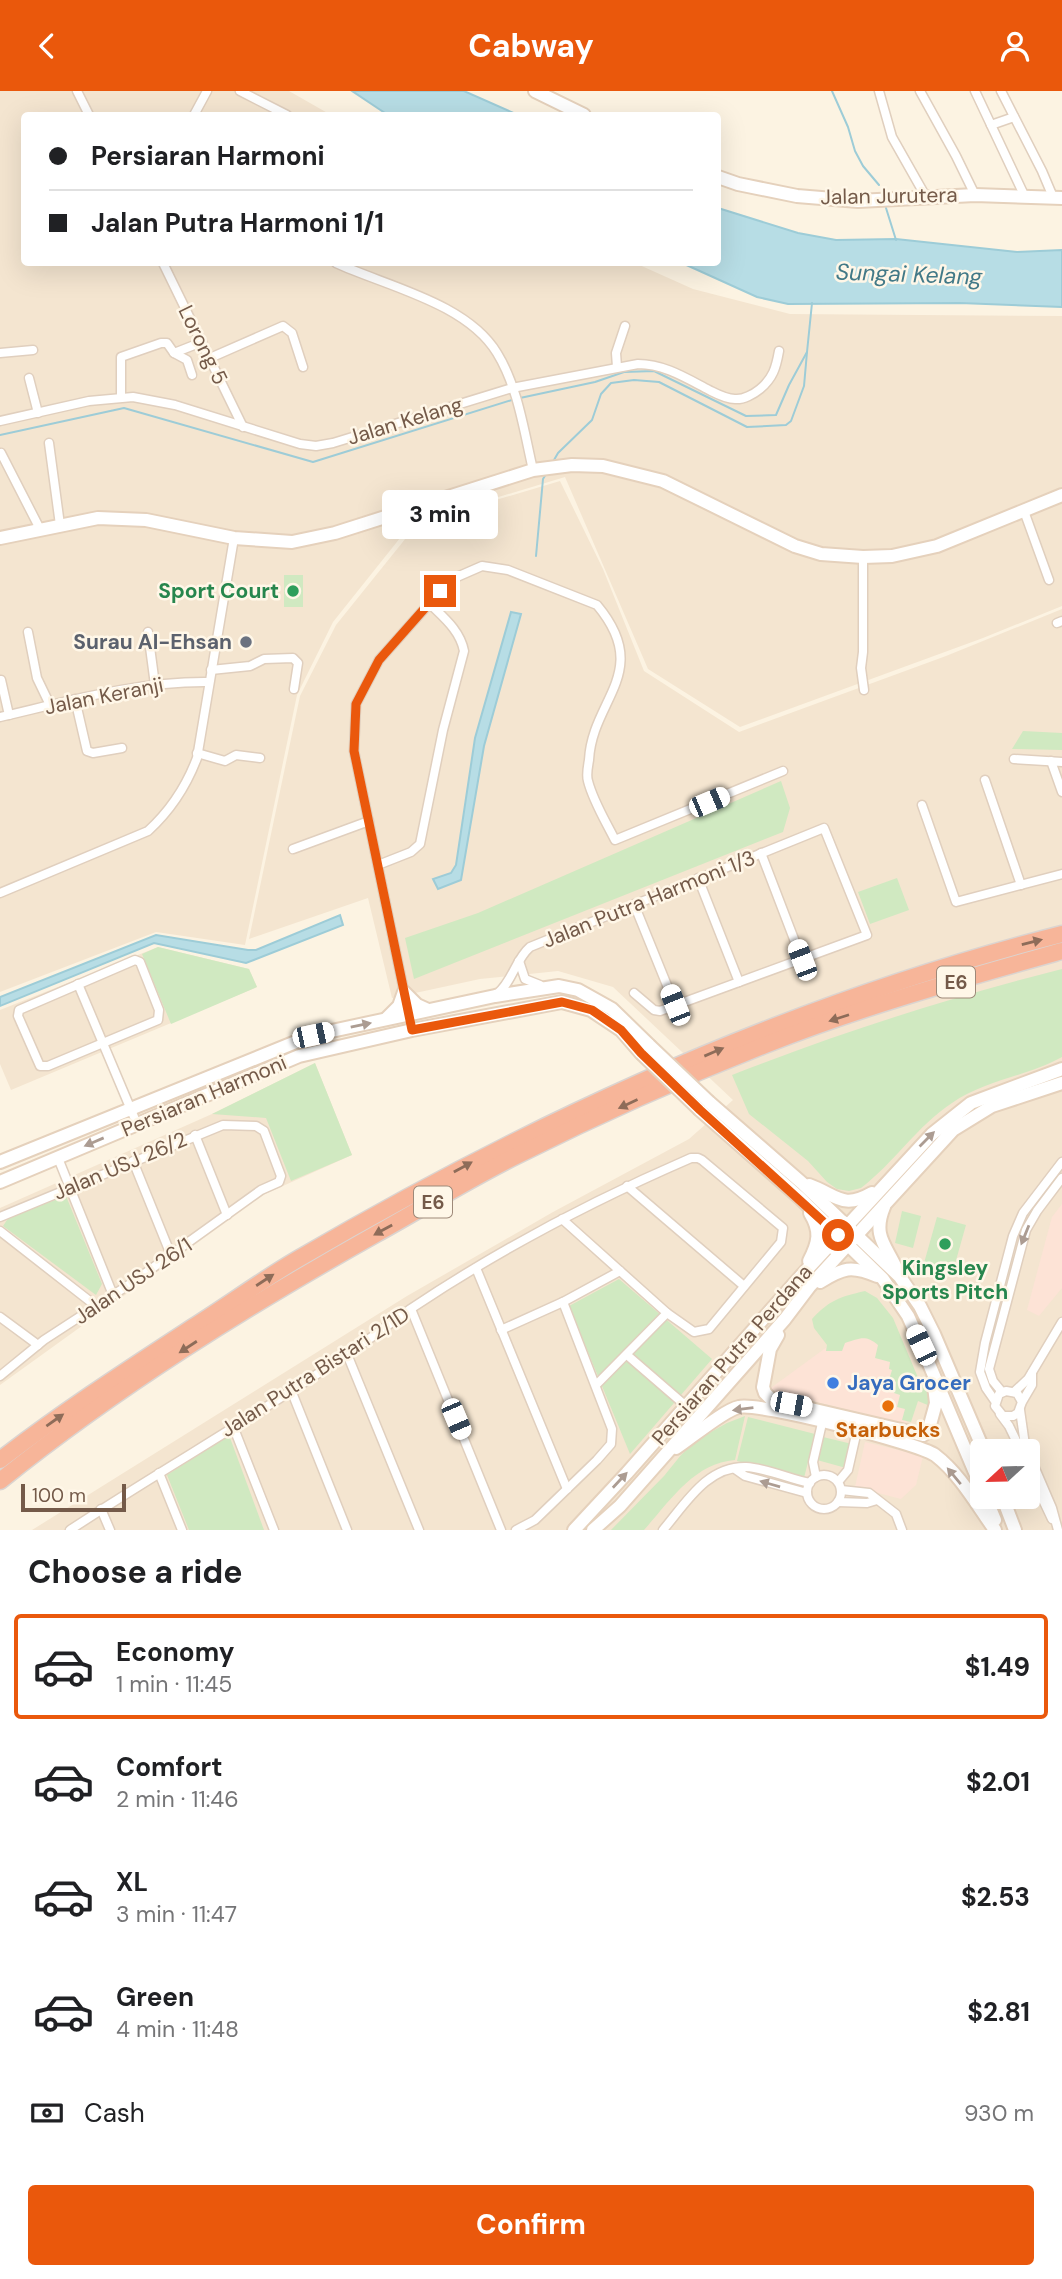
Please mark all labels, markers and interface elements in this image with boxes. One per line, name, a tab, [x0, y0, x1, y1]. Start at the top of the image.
text: Cabway	[468, 25, 594, 67]
icon: back	[28, 27, 66, 65]
icon: person	[996, 27, 1034, 65]
text: Persiaran Harmoni	[91, 139, 325, 173]
street label: Jalan Jurutera	[820, 181, 958, 211]
text: Jalan Putra Harmoni 1/1	[91, 206, 384, 240]
water label: Sungai Kelang	[835, 256, 984, 292]
street label: Lorong 5	[172, 301, 234, 389]
street label: Jalan Kelang	[344, 390, 466, 452]
callout: 3 min	[382, 489, 498, 539]
text: 3 min	[409, 499, 471, 529]
route end	[424, 575, 456, 607]
place label: Sport Court	[158, 577, 279, 605]
marker: Sport Court	[285, 583, 301, 599]
place label: Surau Al-Ehsan	[73, 628, 232, 656]
marker: Surau Al-Ehsan	[238, 634, 254, 650]
street label: Jalan Keranji	[42, 671, 166, 721]
car	[686, 784, 733, 820]
street label: Jalan Putra Harmoni 1/3	[539, 844, 759, 954]
one-way arrow	[1021, 936, 1043, 947]
car	[785, 937, 820, 983]
road number: E6	[937, 967, 975, 997]
car	[658, 982, 693, 1028]
one-way arrow	[829, 1013, 850, 1024]
car	[291, 1020, 336, 1050]
one-way arrow	[350, 1020, 372, 1031]
one-way arrow	[704, 1046, 725, 1057]
street label: Persiaran Harmoni	[117, 1049, 291, 1143]
one-way arrow	[618, 1099, 639, 1110]
street label: Jalan USJ 26/2	[49, 1125, 191, 1207]
one-way arrow	[918, 1131, 934, 1148]
one-way arrow	[84, 1137, 105, 1148]
one-way arrow	[454, 1161, 473, 1173]
road number: E6	[414, 1187, 452, 1217]
route start	[822, 1219, 854, 1251]
one-way arrow	[373, 1224, 393, 1236]
one-way arrow	[1019, 1225, 1030, 1246]
street label: Jalan USJ 26/1	[68, 1231, 198, 1331]
marker: Kingsley Sports Pitch	[937, 1236, 953, 1252]
place label: Kingsley Sports Pitch	[882, 1254, 1008, 1306]
street label: Persiaran Putra Perdana	[646, 1259, 818, 1451]
one-way arrow	[255, 1274, 275, 1287]
street label: Jalan Putra Bistari 2/1D	[215, 1300, 415, 1444]
car	[903, 1322, 940, 1368]
one-way arrow	[178, 1341, 198, 1354]
place label: Jaya Grocer	[847, 1369, 971, 1397]
marker: Jaya Grocer	[825, 1375, 841, 1391]
car	[769, 1390, 814, 1418]
car	[439, 1396, 474, 1442]
marker: Starbucks	[880, 1398, 896, 1414]
one-way arrow	[731, 1404, 753, 1415]
one-way arrow	[46, 1413, 64, 1427]
place label: Starbucks	[836, 1416, 940, 1444]
north arrow	[970, 1439, 1040, 1509]
map controls	[970, 1439, 1040, 1509]
one-way arrow	[947, 1467, 962, 1484]
one-way arrow	[612, 1472, 629, 1489]
one-way arrow	[759, 1478, 780, 1488]
scale bar	[21, 1481, 126, 1513]
text: 100 m	[32, 1483, 86, 1508]
text: Choose a ride	[28, 1551, 243, 1593]
icon: car	[32, 1635, 95, 1698]
text: Economy	[116, 1635, 234, 1669]
text: $1.49	[965, 1650, 1030, 1684]
text: 1 min · 11:45	[116, 1669, 232, 1699]
icon: car	[32, 1750, 95, 1813]
text: Comfort	[116, 1750, 222, 1784]
text: $2.01	[966, 1765, 1030, 1799]
text: 2 min · 11:46	[116, 1784, 239, 1814]
icon: car	[32, 1865, 95, 1928]
text: XL	[116, 1865, 148, 1899]
text: $2.53	[961, 1880, 1030, 1914]
text: 3 min · 11:47	[116, 1899, 237, 1929]
icon: car	[32, 1980, 95, 2043]
text: Green	[116, 1980, 194, 2014]
text: $2.81	[967, 1995, 1030, 2029]
text: 4 min · 11:48	[116, 2014, 239, 2044]
icon: cash	[28, 2094, 66, 2132]
text: Cash	[84, 2096, 145, 2130]
text: 930 m	[964, 2098, 1034, 2128]
button: Confirm	[28, 2185, 1034, 2265]

